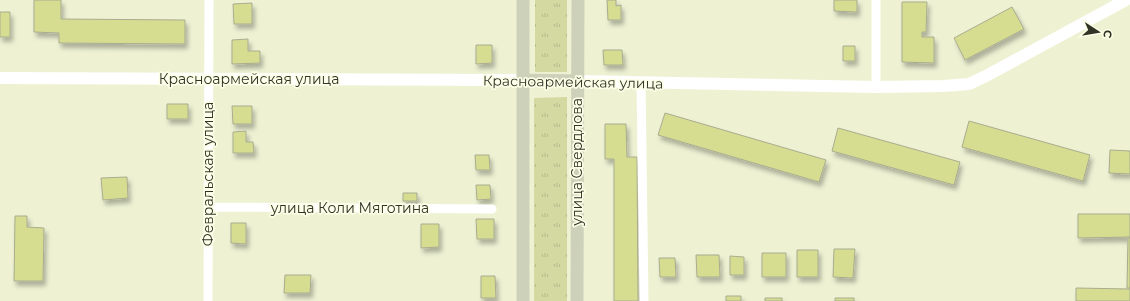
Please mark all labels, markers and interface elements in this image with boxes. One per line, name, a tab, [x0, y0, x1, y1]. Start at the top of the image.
north arrow	[1078, 12, 1118, 52]
text: С	[1100, 29, 1115, 39]
street label: Красноармейская улица	[159, 70, 339, 88]
street label: Красноармейская улица	[483, 71, 663, 93]
street label: улица Свердлова	[568, 98, 586, 227]
street label: Февральская улица	[199, 102, 217, 246]
street label: улица Коли Мяготина	[270, 199, 429, 217]

